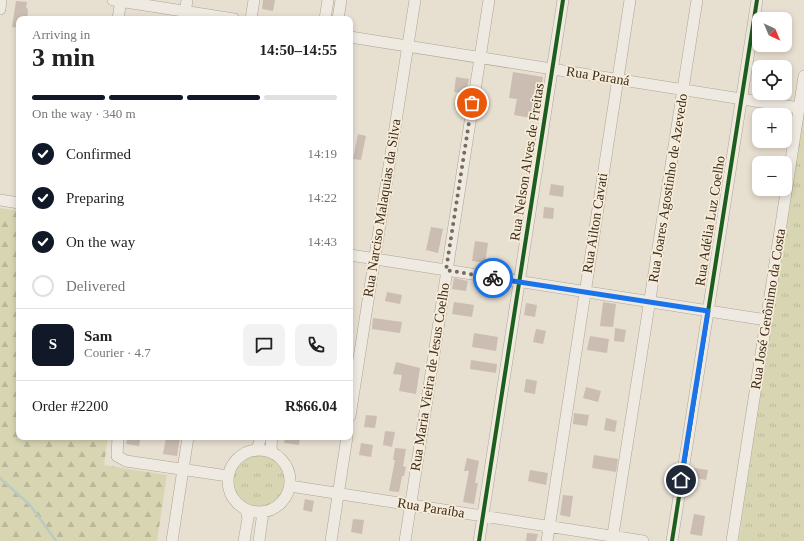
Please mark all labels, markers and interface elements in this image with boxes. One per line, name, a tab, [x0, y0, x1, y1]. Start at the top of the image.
north arrow	[752, 12, 792, 52]
map controls	[752, 12, 792, 196]
text: Arriving in	[32, 27, 90, 42]
text: 14:50–14:55	[260, 42, 337, 58]
text: 3 min	[32, 43, 95, 72]
button: locate	[752, 60, 792, 100]
street label: Rua Paraná	[565, 64, 632, 89]
street label: Rua Nelson Alves de Freitas	[507, 82, 547, 242]
pin	[455, 86, 489, 120]
icon: bag	[461, 92, 483, 114]
street label: Rua Joares Agostinho de Azevedo	[646, 92, 690, 284]
text: On the way · 340 m	[32, 106, 136, 121]
button: +	[752, 108, 792, 148]
street label: Rua Narciso Malaquias da Silva	[360, 117, 404, 298]
icon: check	[32, 143, 54, 165]
text: Confirmed	[66, 146, 131, 162]
text: 14:19	[307, 146, 337, 161]
street label: Rua Adélia Luz Coelho	[692, 155, 728, 287]
button: −	[752, 156, 792, 196]
street label: Rua Ailton Cavati	[580, 172, 610, 274]
icon: check	[32, 187, 54, 209]
text: Preparing	[66, 190, 124, 206]
text: 14:22	[307, 190, 337, 205]
street label: Rua José Gerônimo da Costa	[748, 227, 788, 390]
icon: check	[32, 231, 54, 253]
text: On the way	[66, 234, 135, 250]
text: 14:43	[307, 234, 337, 249]
courier	[473, 258, 513, 298]
icon: bike	[482, 267, 504, 289]
text: Delivered	[66, 278, 125, 294]
street label: Rua Maria Vieira de Jesus Coelho	[408, 282, 452, 472]
button: chat	[243, 324, 285, 366]
button: phone	[295, 324, 337, 366]
text: Sam	[84, 328, 112, 344]
text: S	[49, 336, 57, 352]
text: Courier · 4.7	[84, 345, 151, 360]
text: Order #2200	[32, 398, 108, 414]
text: R$66.04	[285, 398, 337, 414]
pin	[664, 463, 698, 497]
icon: home	[670, 469, 692, 491]
street label: Rua Paraíba	[396, 495, 467, 521]

